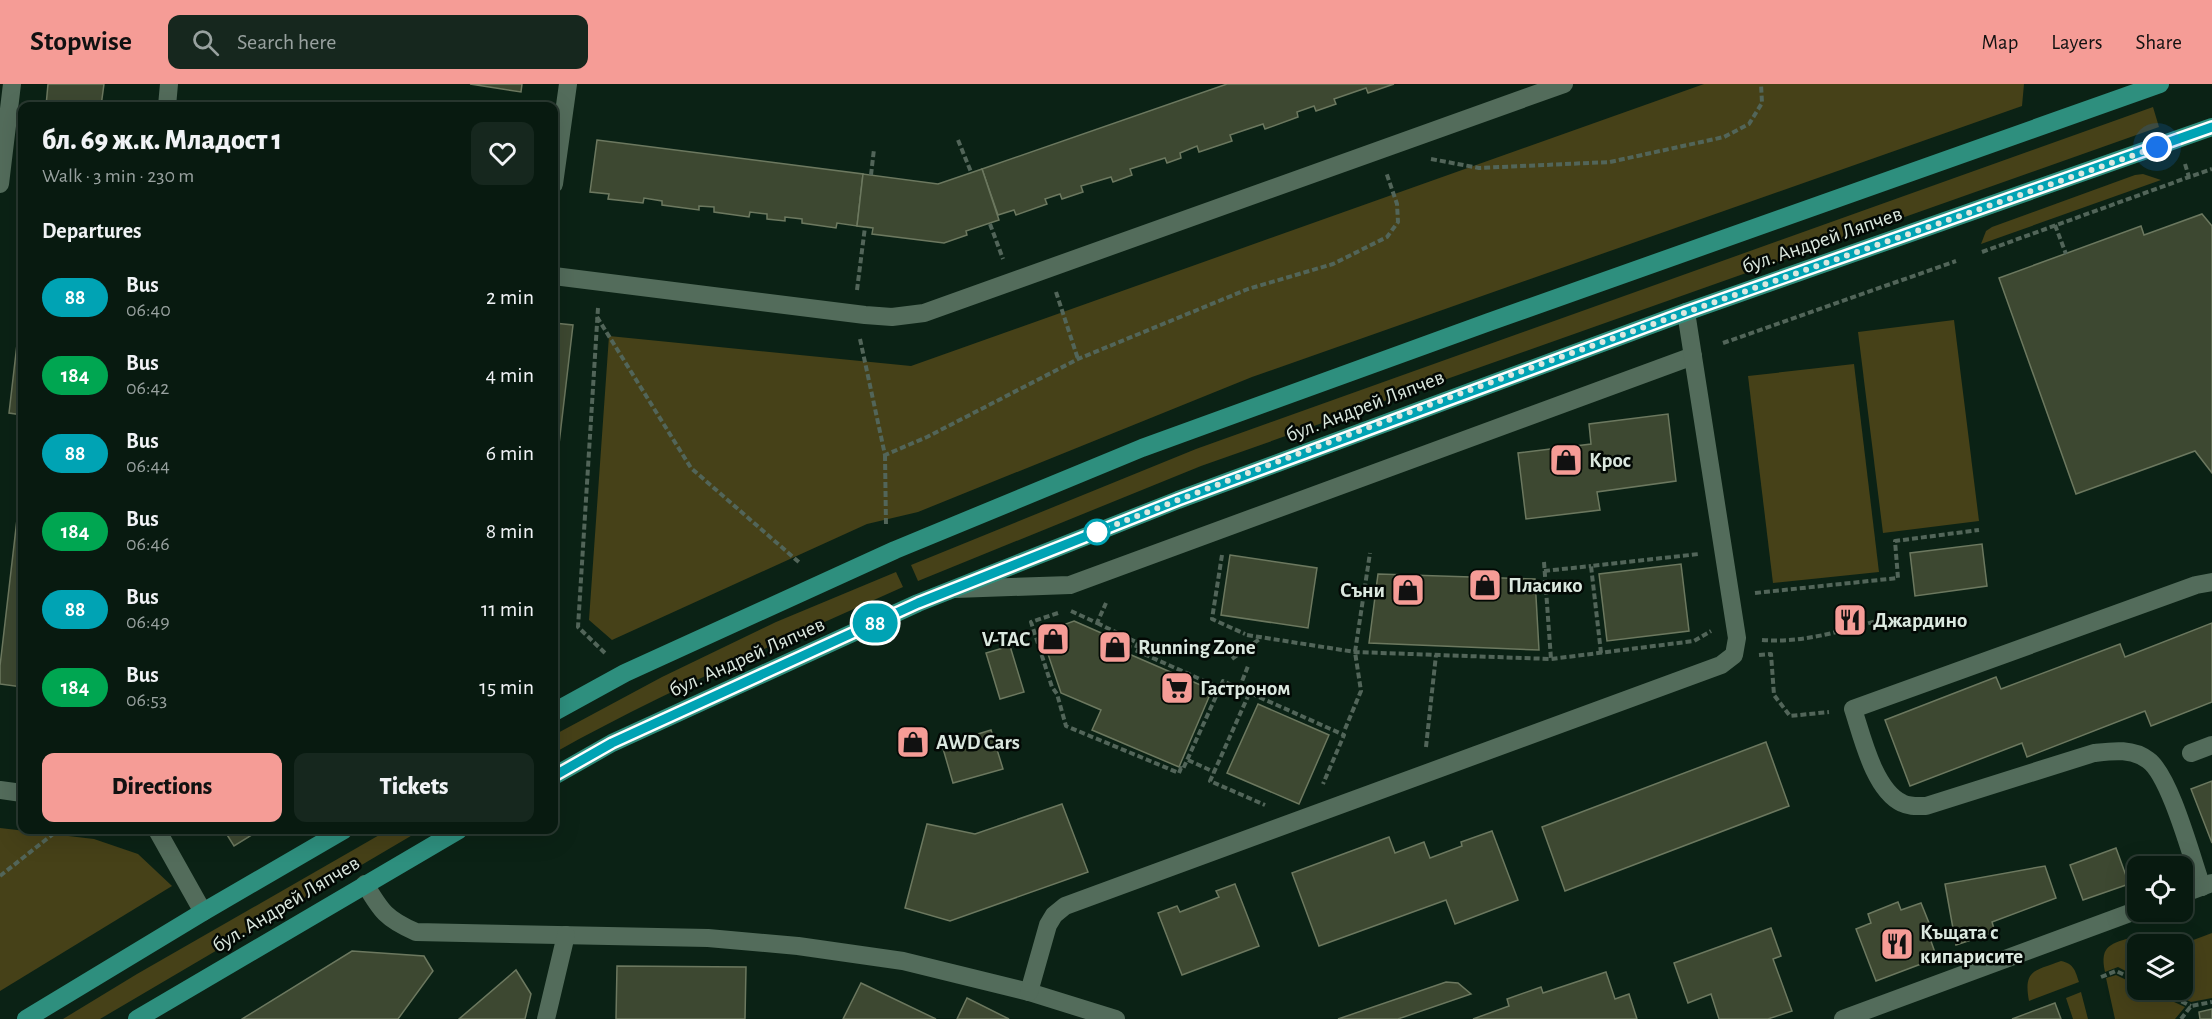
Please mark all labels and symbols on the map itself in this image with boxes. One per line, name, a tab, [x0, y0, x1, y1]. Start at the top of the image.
your location	[2142, 132, 2172, 162]
street label: бул. Андрей Ляпчев	[1739, 203, 1905, 277]
street label: бул. Андрей Ляпчев	[1283, 366, 1447, 446]
shop icon: Крос	[1548, 442, 1584, 478]
place label: Крос	[1589, 450, 1631, 471]
unlabelled marker	[1084, 519, 1110, 545]
shop icon: Пласико	[1467, 567, 1503, 603]
shop icon: Съни	[1390, 572, 1426, 608]
place label: Пласико	[1508, 575, 1583, 596]
place label: Съни	[1340, 580, 1385, 601]
restaurant icon: Джардино	[1832, 602, 1868, 638]
line badge: 88	[848, 604, 902, 642]
place label: Джардино	[1873, 610, 1967, 631]
street label: бул. Андрей Ляпчев	[666, 613, 828, 701]
shop icon: V-TAC	[1035, 621, 1071, 657]
place label: V-TAC	[982, 629, 1030, 650]
shop icon: Running Zone	[1097, 629, 1133, 665]
place label: Running Zone	[1138, 637, 1256, 658]
supermarket icon: Гастроном	[1159, 670, 1195, 706]
place label: Гастроном	[1200, 678, 1290, 699]
shop icon: AWD Cars	[895, 724, 931, 760]
place label: AWD Cars	[936, 732, 1020, 753]
street label: бул. Андрей Ляпчев	[209, 852, 363, 956]
place label: Къщата с кипарисите	[1920, 922, 2023, 967]
restaurant icon: Къщата с кипарисите	[1879, 926, 1915, 962]

